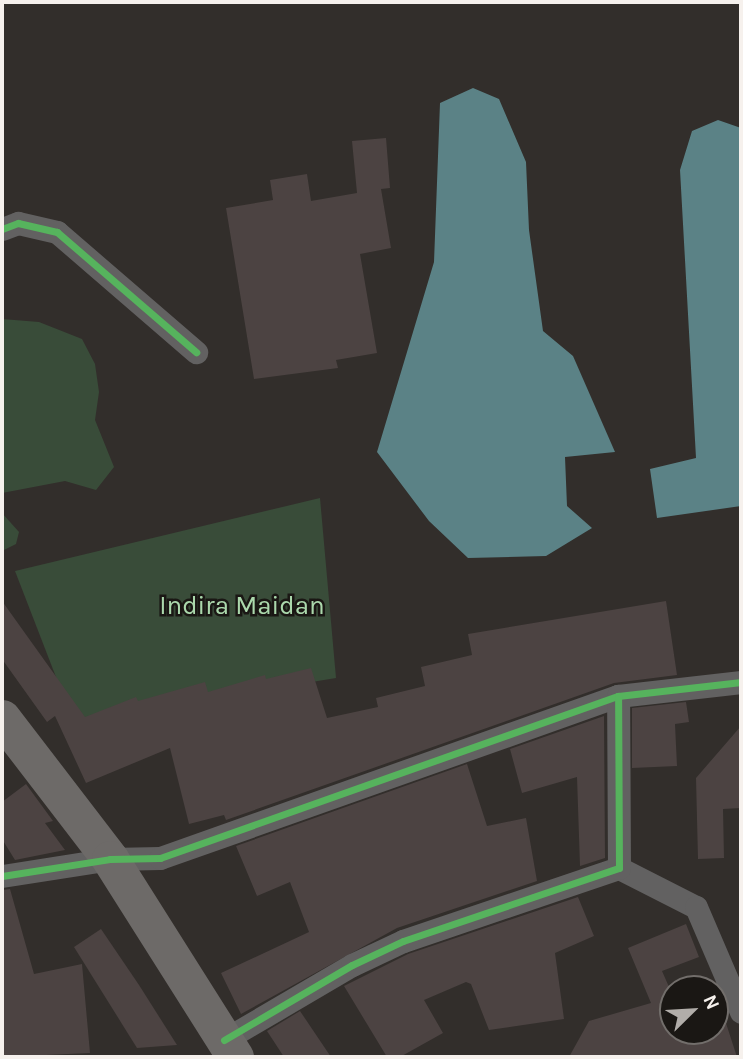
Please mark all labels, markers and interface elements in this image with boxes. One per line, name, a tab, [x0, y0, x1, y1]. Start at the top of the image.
park label: Indira Maidan	[159, 590, 325, 622]
north arrow	[659, 975, 729, 1045]
text: N	[699, 992, 724, 1013]

